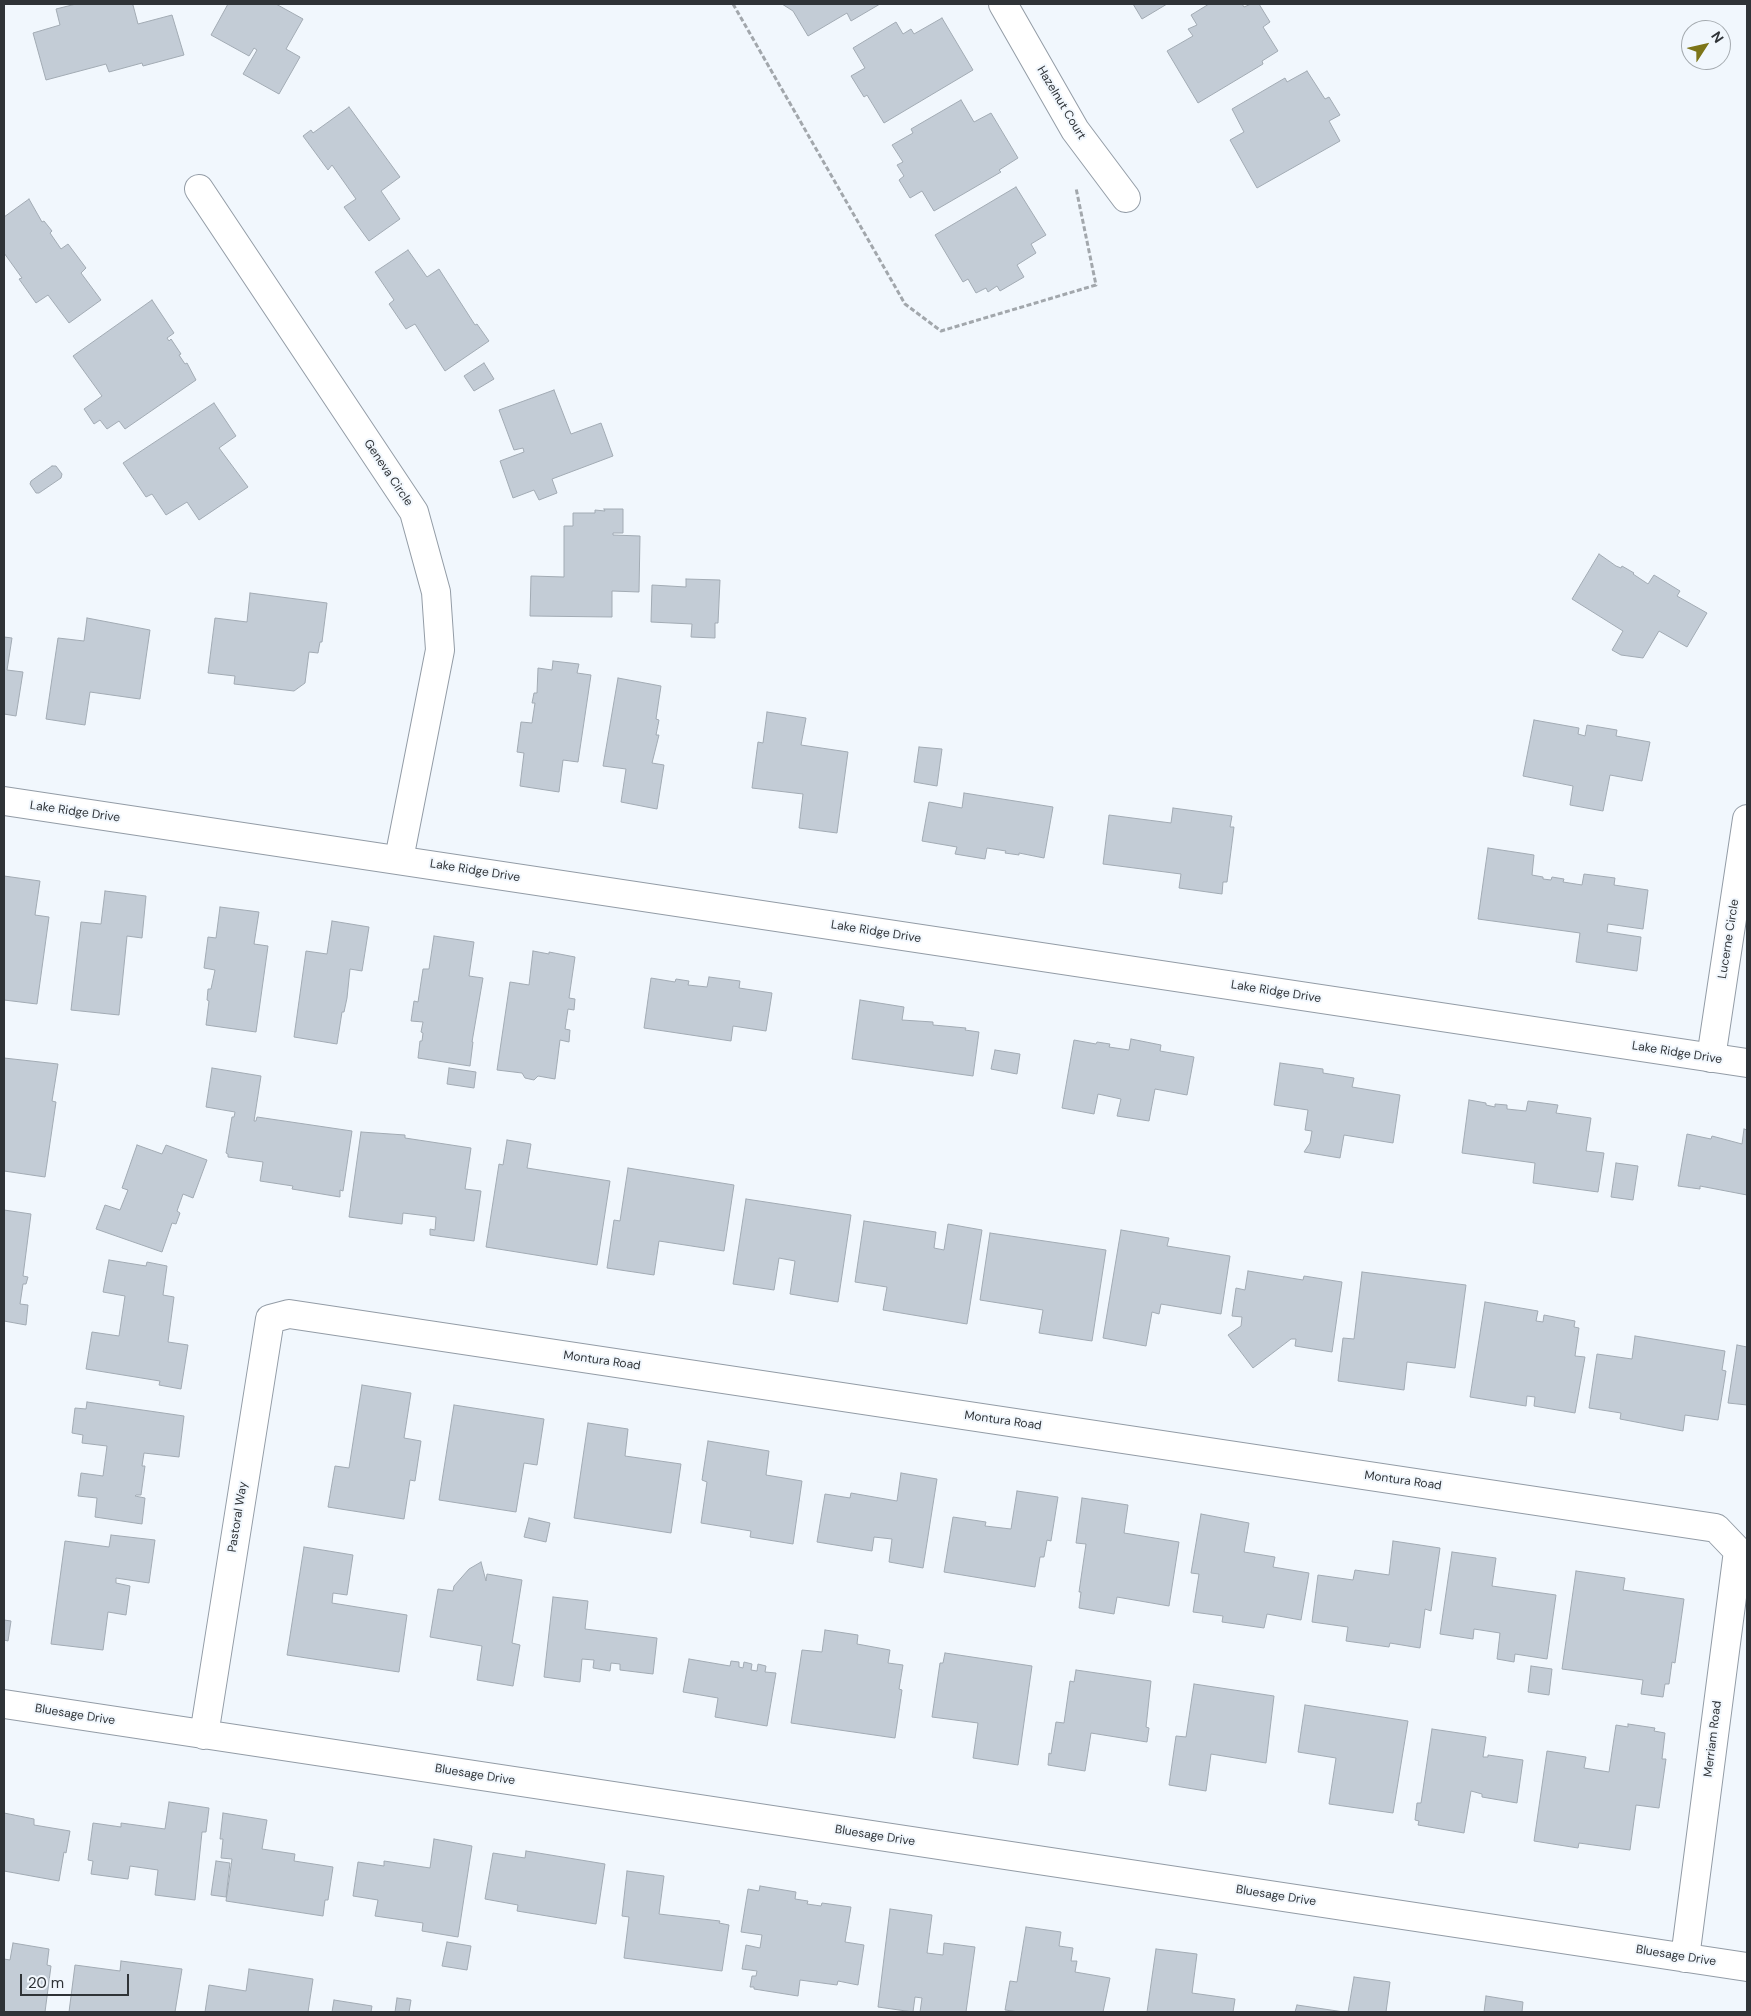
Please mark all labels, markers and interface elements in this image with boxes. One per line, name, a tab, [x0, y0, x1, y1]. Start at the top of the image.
north arrow	[1681, 20, 1731, 70]
text: N	[1707, 28, 1728, 46]
street label: Hazelnut Court	[1033, 64, 1089, 142]
street label: Geneva Circle	[360, 437, 416, 509]
street label: Lake Ridge Drive	[29, 799, 121, 825]
street label: Lake Ridge Drive	[429, 857, 521, 885]
street label: Lucerne Circle	[1716, 898, 1742, 980]
street label: Lake Ridge Drive	[830, 918, 922, 946]
street label: Lake Ridge Drive	[1230, 978, 1322, 1006]
street label: Lake Ridge Drive	[1631, 1039, 1723, 1067]
street label: Montura Road	[562, 1348, 642, 1374]
street label: Montura Road	[963, 1408, 1043, 1434]
street label: Montura Road	[1363, 1468, 1443, 1494]
street label: Pastoral Way	[225, 1481, 251, 1553]
street label: Merriam Road	[1701, 1700, 1725, 1778]
street label: Bluesage Drive	[34, 1702, 116, 1728]
street label: Bluesage Drive	[434, 1762, 516, 1788]
street label: Bluesage Drive	[834, 1823, 916, 1849]
street label: Bluesage Drive	[1235, 1883, 1317, 1909]
street label: Bluesage Drive	[1635, 1943, 1717, 1969]
scale bar	[22, 1964, 131, 1996]
text: 20 m	[28, 1973, 64, 1993]

